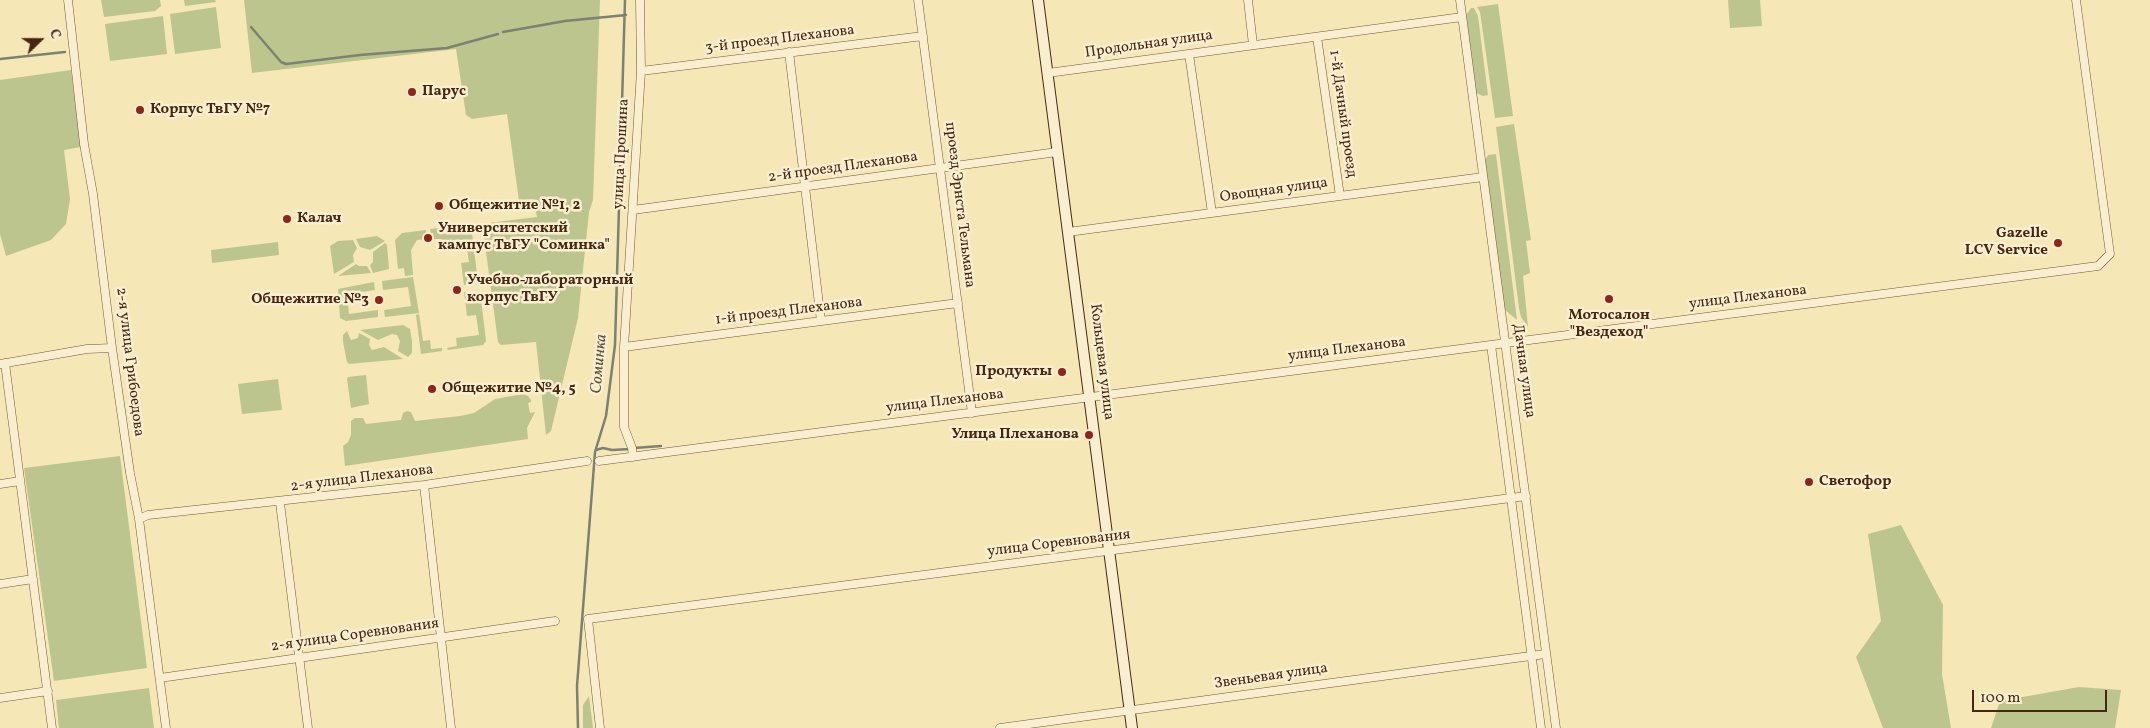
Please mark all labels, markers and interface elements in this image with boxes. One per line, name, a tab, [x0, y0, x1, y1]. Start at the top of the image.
north arrow	[15, 15, 65, 65]
street label: 3-й проезд Плеханова	[704, 22, 856, 58]
text: С	[44, 26, 65, 42]
street label: Продольная улица	[1084, 27, 1214, 63]
street label: 1-й Дачный проезд	[1324, 49, 1360, 179]
place label: Парус	[422, 83, 466, 101]
marker: Парус	[406, 86, 418, 98]
street label: улица Прошина	[610, 98, 634, 210]
place label: Корпус ТвГУ №7	[150, 101, 270, 119]
marker: Корпус ТвГУ №7	[134, 104, 146, 116]
street label: проезд Эрнста Тельмана	[940, 121, 978, 289]
street label: 2-й проезд Плеханова	[767, 149, 919, 187]
street label: Овощная улица	[1219, 175, 1329, 207]
place label: Общежитие №1, 2	[449, 197, 580, 215]
marker: Общежитие №1, 2	[433, 200, 445, 212]
place label: Калач	[297, 210, 341, 228]
marker: Калач	[281, 213, 293, 225]
place label: Университетский кампус ТвГУ "Соминка"	[438, 220, 610, 255]
place label: Gazelle LCV Service	[1965, 225, 2048, 260]
marker: Университетский кампус ТвГУ "Соминка"	[422, 232, 434, 244]
marker: Gazelle LCV Service	[2052, 237, 2064, 249]
place label: Учебно-лабораторный корпус ТвГУ	[467, 272, 633, 307]
street label: улица Плеханова	[1688, 282, 1808, 314]
marker: Учебно-лабораторный корпус ТвГУ	[451, 284, 463, 296]
street label: 2-я улица Грибоедова	[111, 286, 147, 438]
place label: Общежитие №3	[251, 291, 369, 309]
marker: Мотосалон "Вездеход"	[1603, 293, 1615, 305]
marker: Общежитие №3	[373, 294, 385, 306]
street label: 1-й проезд Плеханова	[714, 294, 864, 330]
street label: Кольцевая улица	[1085, 303, 1117, 421]
place label: Мотосалон "Вездеход"	[1568, 307, 1650, 342]
street label: Дачная улица	[1507, 323, 1539, 419]
water label: Соминка	[588, 333, 612, 395]
street label: улица Плеханова	[1287, 334, 1407, 366]
place label: Продукты	[975, 363, 1052, 381]
marker: Продукты	[1056, 366, 1068, 378]
place label: Общежитие №4, 5	[442, 380, 576, 398]
marker: Общежитие №4, 5	[426, 383, 438, 395]
street label: улица Плеханова	[885, 386, 1005, 418]
place label: Улица Плеханова	[951, 426, 1079, 444]
marker: Улица Плеханова	[1083, 429, 1095, 441]
street label: 2-я улица Плеханова	[290, 461, 434, 497]
place label: Светофор	[1819, 473, 1891, 491]
marker: Светофор	[1803, 476, 1815, 488]
street label: улица Соревнования	[986, 526, 1132, 562]
street label: 2-я улица Соревнования	[270, 615, 440, 657]
street label: Звеньевая улица	[1213, 660, 1329, 694]
scale bar	[1975, 680, 2110, 712]
text: 100 m	[1980, 688, 2020, 709]

